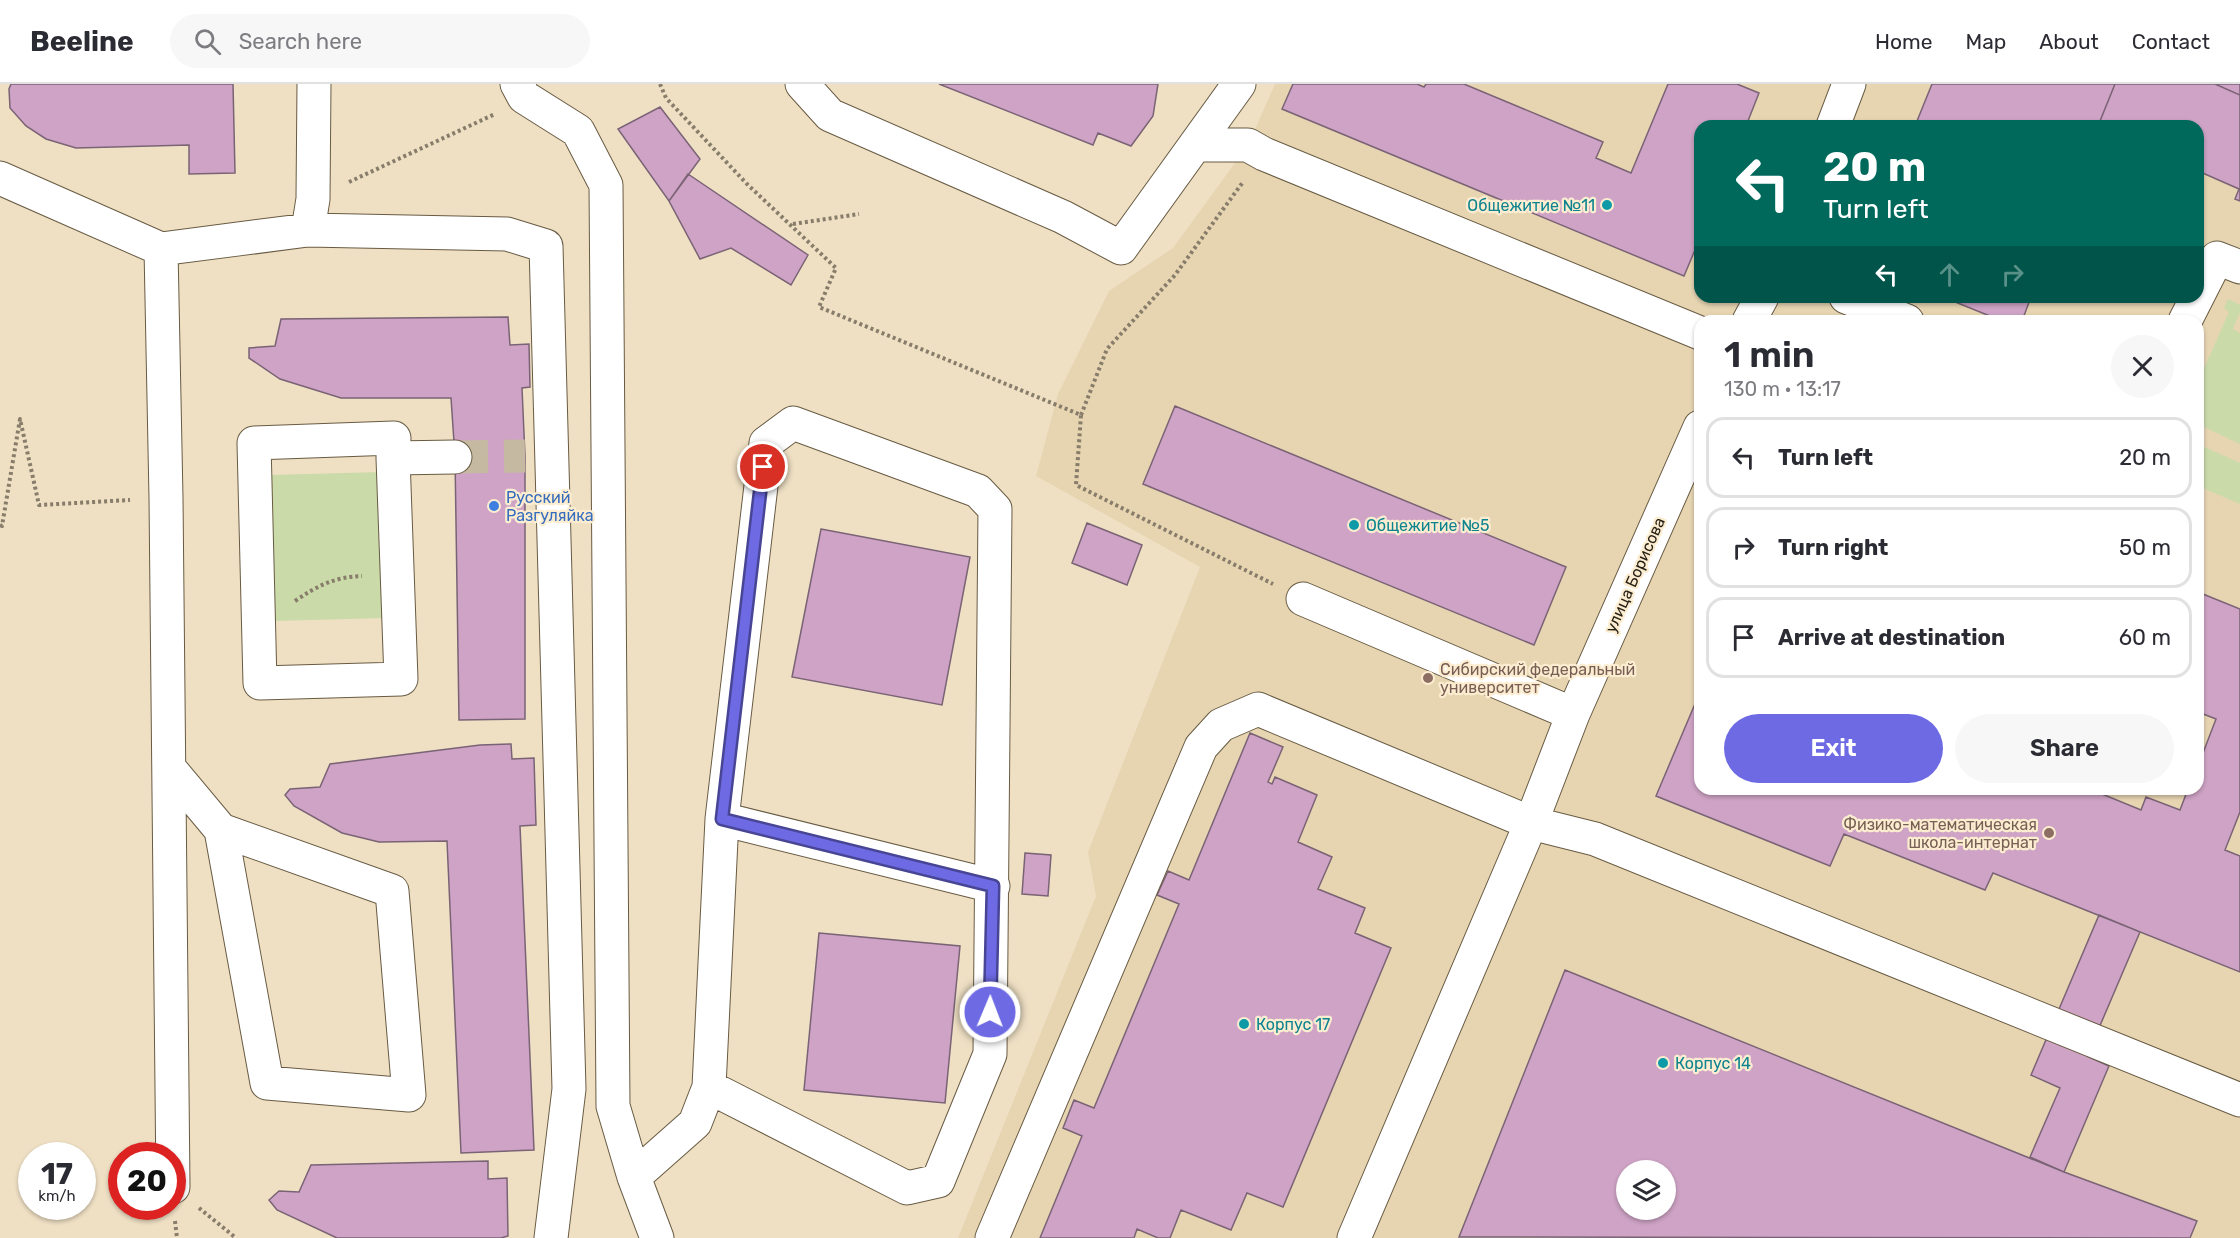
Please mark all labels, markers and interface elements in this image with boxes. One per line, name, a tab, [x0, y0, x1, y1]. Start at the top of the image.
search box	[170, 14, 590, 68]
text: Beeline	[30, 25, 134, 58]
icon: search	[191, 25, 224, 58]
text: Search here	[239, 28, 362, 55]
text: Home	[1875, 29, 1932, 54]
text: Map	[1965, 29, 2006, 54]
text: About	[2039, 29, 2099, 54]
text: Contact	[2132, 29, 2210, 54]
text: 20 m	[1823, 142, 1926, 192]
icon: left	[1724, 144, 1802, 222]
text: Turn left	[1823, 193, 1928, 225]
place label: Общежитие №11	[1467, 196, 1595, 215]
marker: Общежитие №11	[1600, 198, 1614, 212]
icon: left	[1870, 258, 1903, 291]
icon: ahead	[1933, 258, 1966, 291]
icon: right	[1996, 258, 2029, 291]
text: 1 min	[1724, 333, 1815, 376]
button: close	[2111, 335, 2174, 398]
text: 130 m · 13:17	[1724, 377, 1841, 401]
pin	[737, 441, 788, 492]
icon: left	[1727, 441, 1760, 474]
text: Turn left	[1778, 444, 1873, 471]
text: 20 m	[2119, 444, 2171, 471]
icon: arrive	[746, 450, 779, 483]
place label: Русский Разгуляйка	[506, 488, 594, 525]
marker: Русский Разгуляйка	[487, 499, 501, 513]
street label: улица Борисова	[1601, 514, 1669, 636]
place label: Общежитие №5	[1366, 516, 1489, 535]
marker: Общежитие №5	[1347, 518, 1361, 532]
icon: right	[1727, 531, 1760, 564]
text: Turn right	[1778, 534, 1888, 561]
text: 50 m	[2119, 534, 2171, 561]
icon: arrive	[1727, 621, 1760, 654]
text: Arrive at destination	[1778, 624, 2005, 651]
text: 60 m	[2119, 624, 2171, 651]
place label: Сибирский федеральный университет	[1440, 660, 1635, 697]
marker: Сибирский федеральный университет	[1421, 671, 1435, 685]
button: Exit	[1724, 714, 1943, 783]
button: Share	[1955, 714, 2174, 783]
place label: Физико-математическая школа-интернат	[1843, 815, 2037, 852]
marker: Физико-математическая школа-интернат	[2042, 826, 2056, 840]
position arrow	[958, 980, 1022, 1044]
place label: Корпус 17	[1256, 1015, 1330, 1034]
marker: Корпус 17	[1237, 1017, 1251, 1031]
place label: Корпус 14	[1675, 1054, 1751, 1073]
marker: Корпус 14	[1656, 1056, 1670, 1070]
speed limit sign: 20	[108, 1142, 186, 1220]
text: 17	[41, 1156, 73, 1192]
map controls	[1616, 1160, 1676, 1220]
button: layers	[1616, 1160, 1676, 1220]
text: km/h	[38, 1187, 76, 1205]

